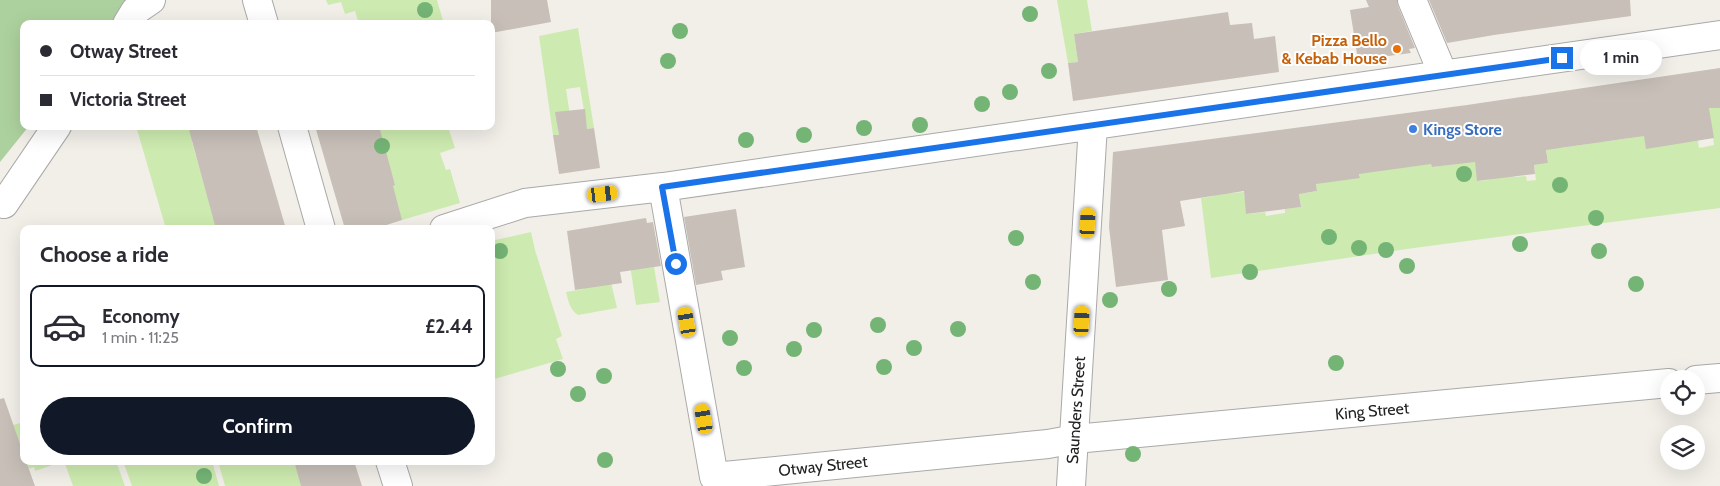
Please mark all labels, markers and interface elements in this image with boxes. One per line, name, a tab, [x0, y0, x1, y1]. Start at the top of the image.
place label: Pizza Bello & Kebab House	[1281, 31, 1387, 68]
text: Otway Street	[70, 40, 178, 63]
callout: 1 min	[1580, 40, 1662, 76]
marker: Pizza Bello & Kebab House	[1391, 43, 1403, 55]
route end	[1551, 47, 1573, 69]
text: 1 min	[1603, 48, 1639, 67]
text: Victoria Street	[70, 88, 186, 111]
place label: Kings Store	[1423, 120, 1502, 139]
marker: Kings Store	[1407, 123, 1419, 135]
car	[587, 185, 618, 203]
car	[1079, 208, 1096, 238]
text: Choose a ride	[40, 241, 169, 268]
route start	[665, 253, 687, 275]
icon: car	[42, 304, 87, 349]
text: Economy	[102, 305, 180, 328]
car	[677, 306, 696, 338]
car	[1073, 306, 1090, 336]
text: £2.44	[425, 315, 473, 338]
text: 1 min · 11:25	[102, 328, 179, 347]
street label: Saunders Street	[1063, 355, 1089, 464]
map controls	[1660, 370, 1705, 470]
button: locate	[1660, 370, 1705, 415]
button: Confirm	[40, 397, 475, 455]
street label: King Street	[1334, 398, 1411, 424]
car	[694, 403, 713, 435]
button: layers	[1660, 425, 1705, 470]
street label: Otway Street	[778, 452, 869, 480]

